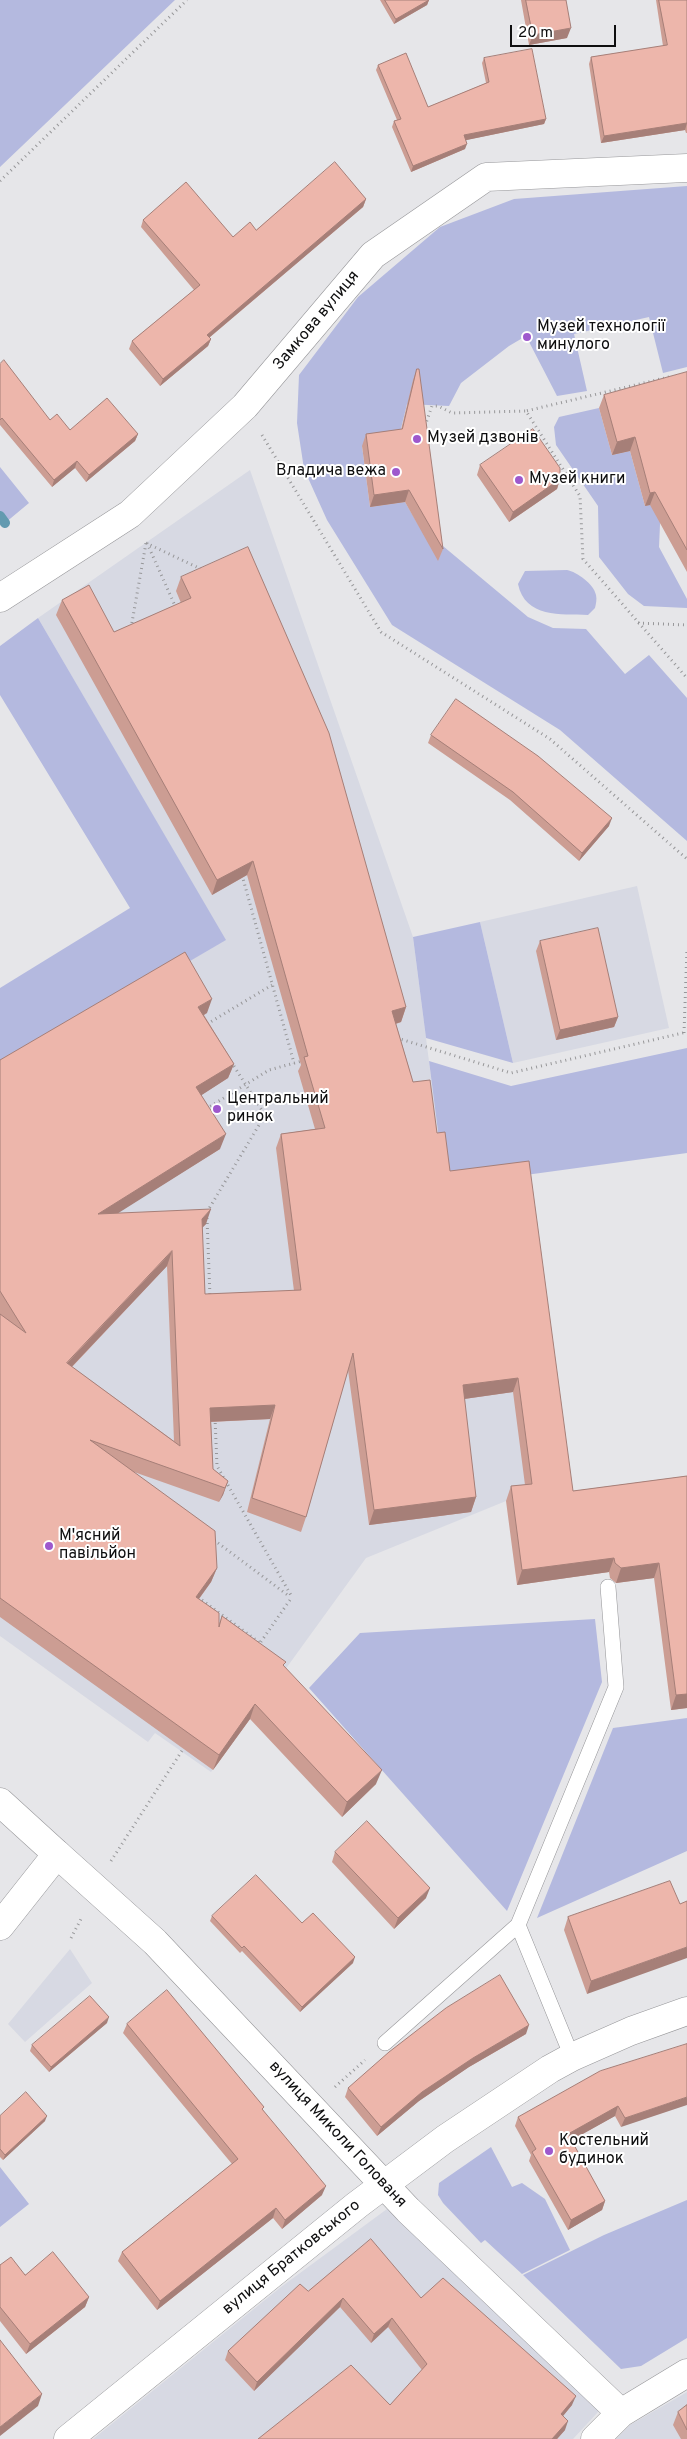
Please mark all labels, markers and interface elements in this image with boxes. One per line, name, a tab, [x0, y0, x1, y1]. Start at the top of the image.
scale bar	[512, 15, 618, 47]
text: 20 m	[518, 24, 553, 43]
street label: Замкова вулиця	[270, 267, 364, 375]
place label: Музей технології минулого	[537, 318, 665, 356]
marker: Музей технології минулого	[521, 331, 533, 343]
place label: Музей дзвонів	[427, 429, 539, 449]
marker: Музей дзвонів	[411, 433, 423, 445]
place label: Владича вежа	[276, 462, 386, 482]
marker: Владича вежа	[390, 466, 402, 478]
place label: Музей книги	[529, 470, 625, 490]
marker: Музей книги	[513, 474, 525, 486]
place label: Центральний ринок	[227, 1090, 329, 1128]
marker: Центральний ринок	[211, 1103, 223, 1115]
place label: М'ясний павільйон	[59, 1527, 136, 1565]
marker: М'ясний павільйон	[43, 1540, 55, 1552]
street label: вулиця Миколи Голованя	[264, 2058, 410, 2212]
place label: Костельний будинок	[559, 2132, 649, 2170]
marker: Костельний будинок	[543, 2145, 555, 2157]
street label: вулиця Братковського	[219, 2197, 365, 2319]

